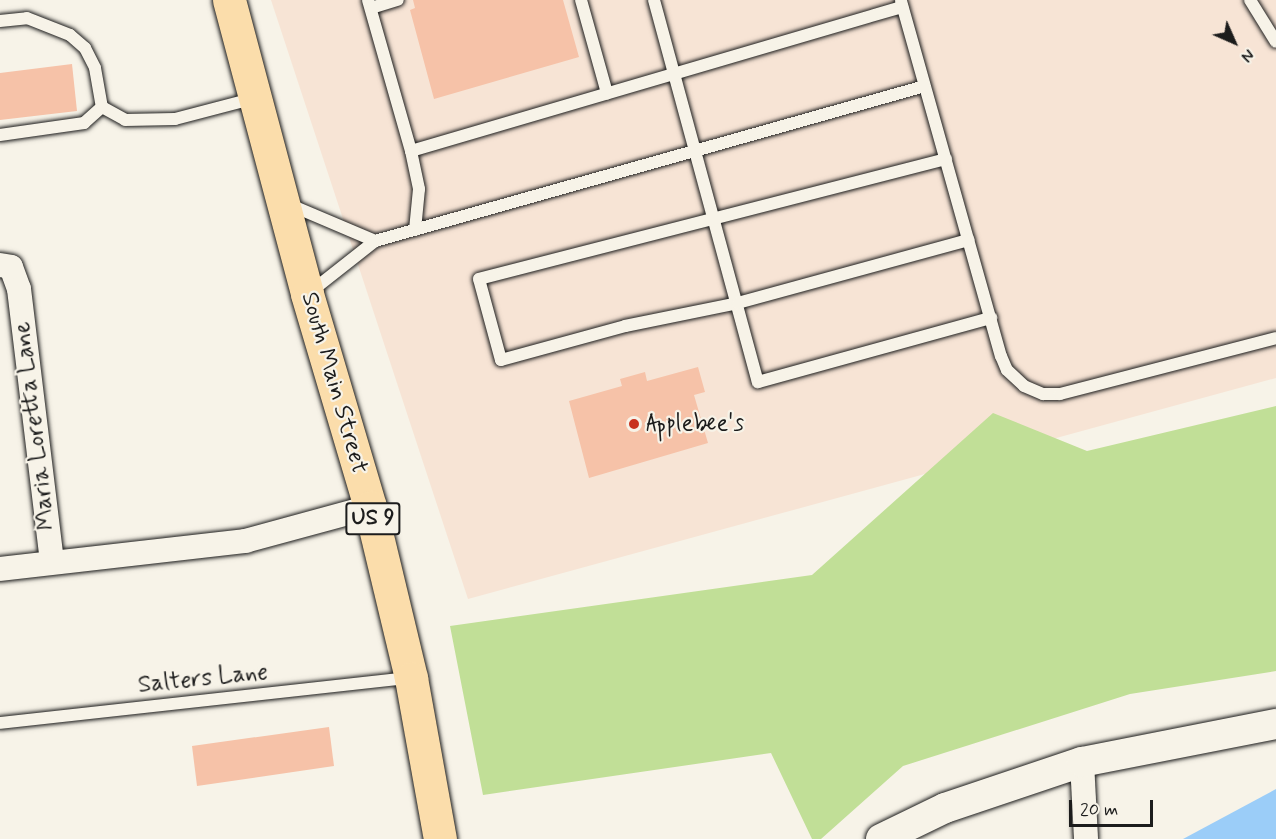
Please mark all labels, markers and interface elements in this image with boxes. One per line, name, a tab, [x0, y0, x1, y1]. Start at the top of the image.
north arrow	[1204, 12, 1264, 72]
text: N	[1236, 44, 1258, 66]
street label: South Main Street	[294, 289, 374, 477]
street label: Maria Loretta Lane	[8, 320, 62, 532]
place label: Applebee's	[646, 410, 744, 438]
marker: Applebee's	[627, 417, 641, 431]
road number: US 9	[344, 500, 401, 538]
street label: Salters Lane	[136, 658, 270, 700]
scale bar	[1072, 788, 1156, 826]
text: 20 m	[1080, 798, 1118, 822]

